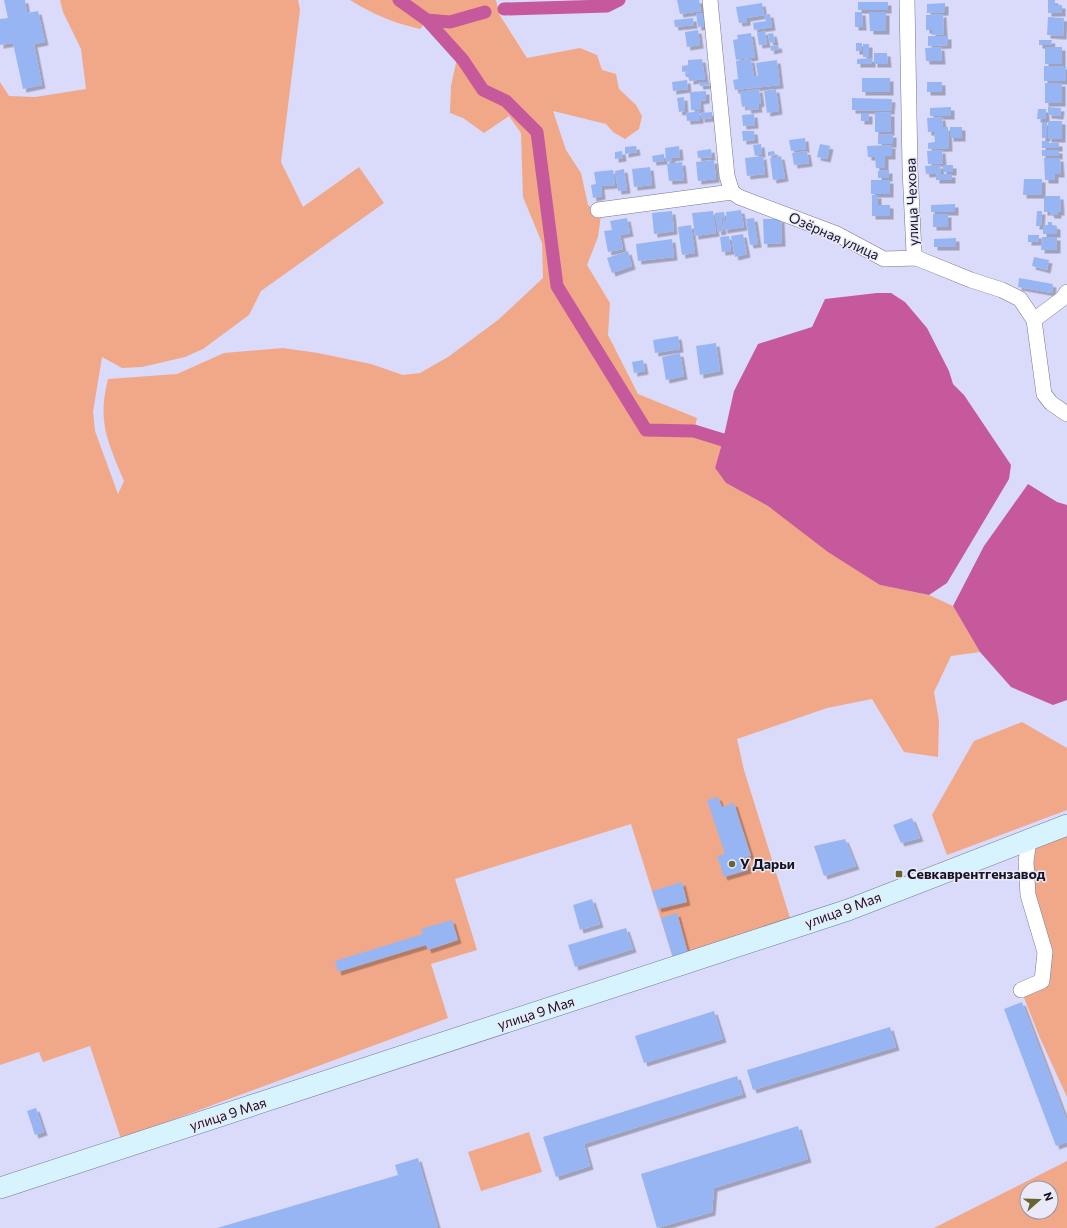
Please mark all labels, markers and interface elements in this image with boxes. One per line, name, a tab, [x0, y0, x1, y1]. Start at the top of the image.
street label: улица Чехова	[901, 158, 922, 246]
street label: Озёрная улица	[786, 208, 882, 263]
place label: У Дарьи	[740, 855, 795, 872]
marker: У Дарьи	[727, 859, 737, 869]
place label: Севкаврентгензавод	[907, 865, 1046, 882]
marker: Севкаврентгензавод	[894, 869, 904, 879]
street label: улица 9 Мая	[802, 888, 883, 931]
street label: улица 9 Мая	[495, 992, 577, 1033]
street label: улица 9 Мая	[187, 1093, 269, 1134]
north arrow	[1019, 1180, 1059, 1220]
text: N	[1041, 1190, 1056, 1203]

